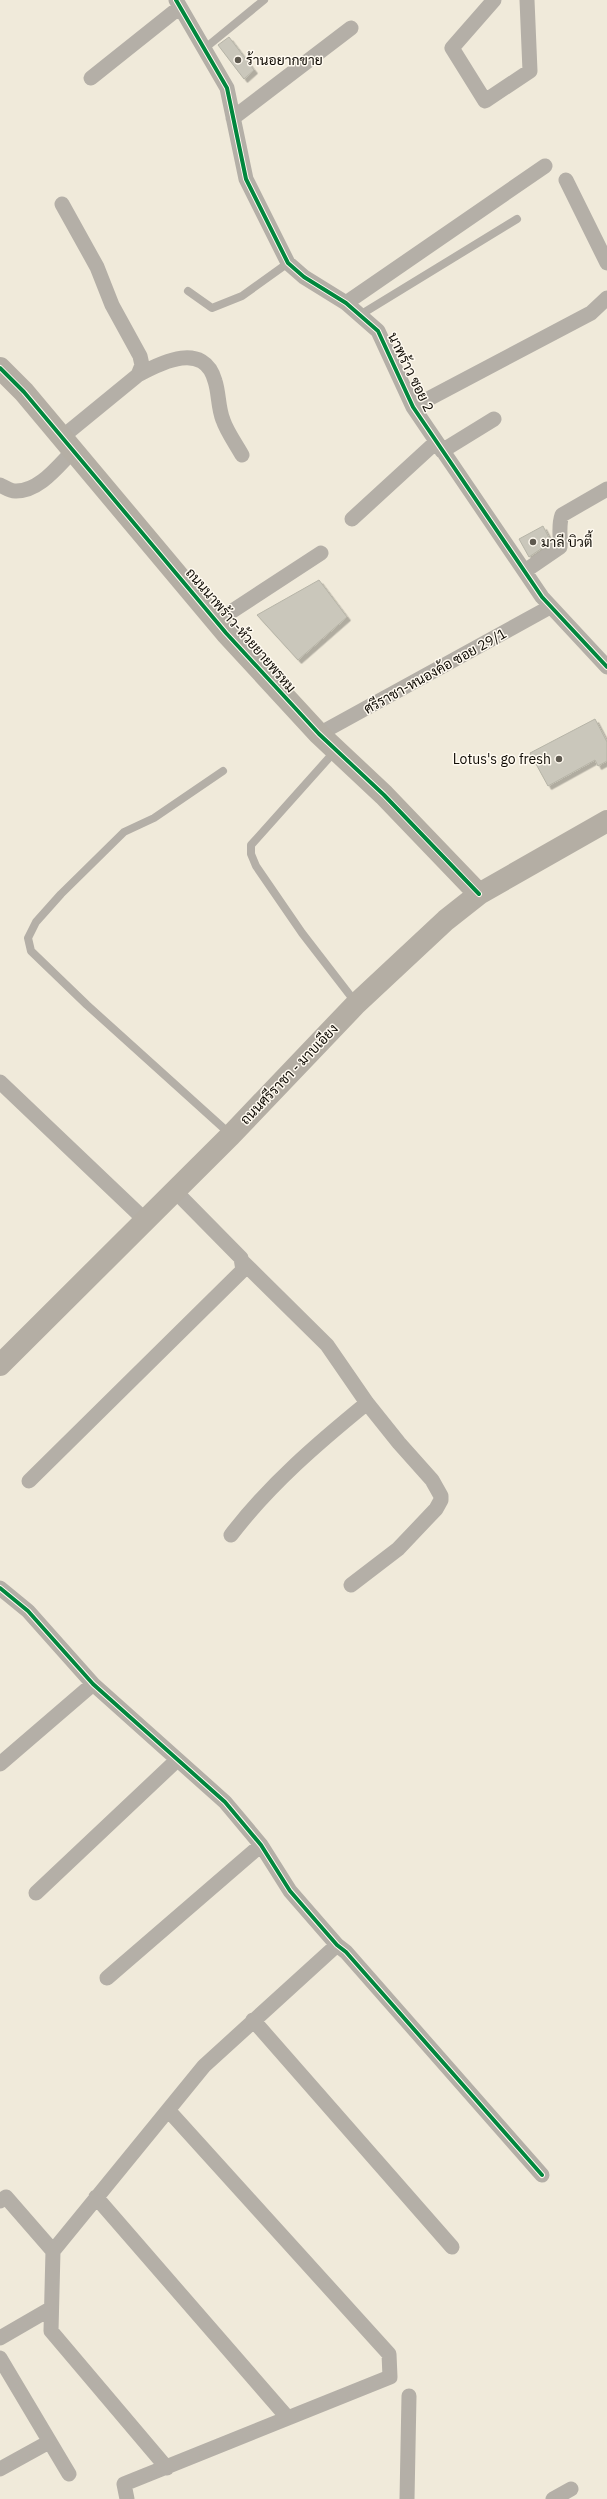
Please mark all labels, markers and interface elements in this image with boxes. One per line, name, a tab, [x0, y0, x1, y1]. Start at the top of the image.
place label: ร้านอยากขาย	[246, 51, 323, 69]
marker: ร้านอยากขาย	[233, 55, 243, 65]
street label: นาพร้าว ซอย 2	[384, 329, 438, 415]
place label: มาลี บิวตี้	[541, 530, 593, 551]
marker: มาลี บิวตี้	[528, 537, 538, 547]
street label: ถนนนาพร้าว-ห้วยยายพรหม	[182, 564, 300, 696]
street label: ศรีราชา-หนองค้อ ซอย 29/1	[360, 624, 510, 718]
place label: Lotus's go fresh	[453, 750, 551, 768]
marker: Lotus's go fresh	[554, 754, 564, 764]
street label: ถนนศรีราชา - มาบเอียง	[236, 1020, 342, 1128]

